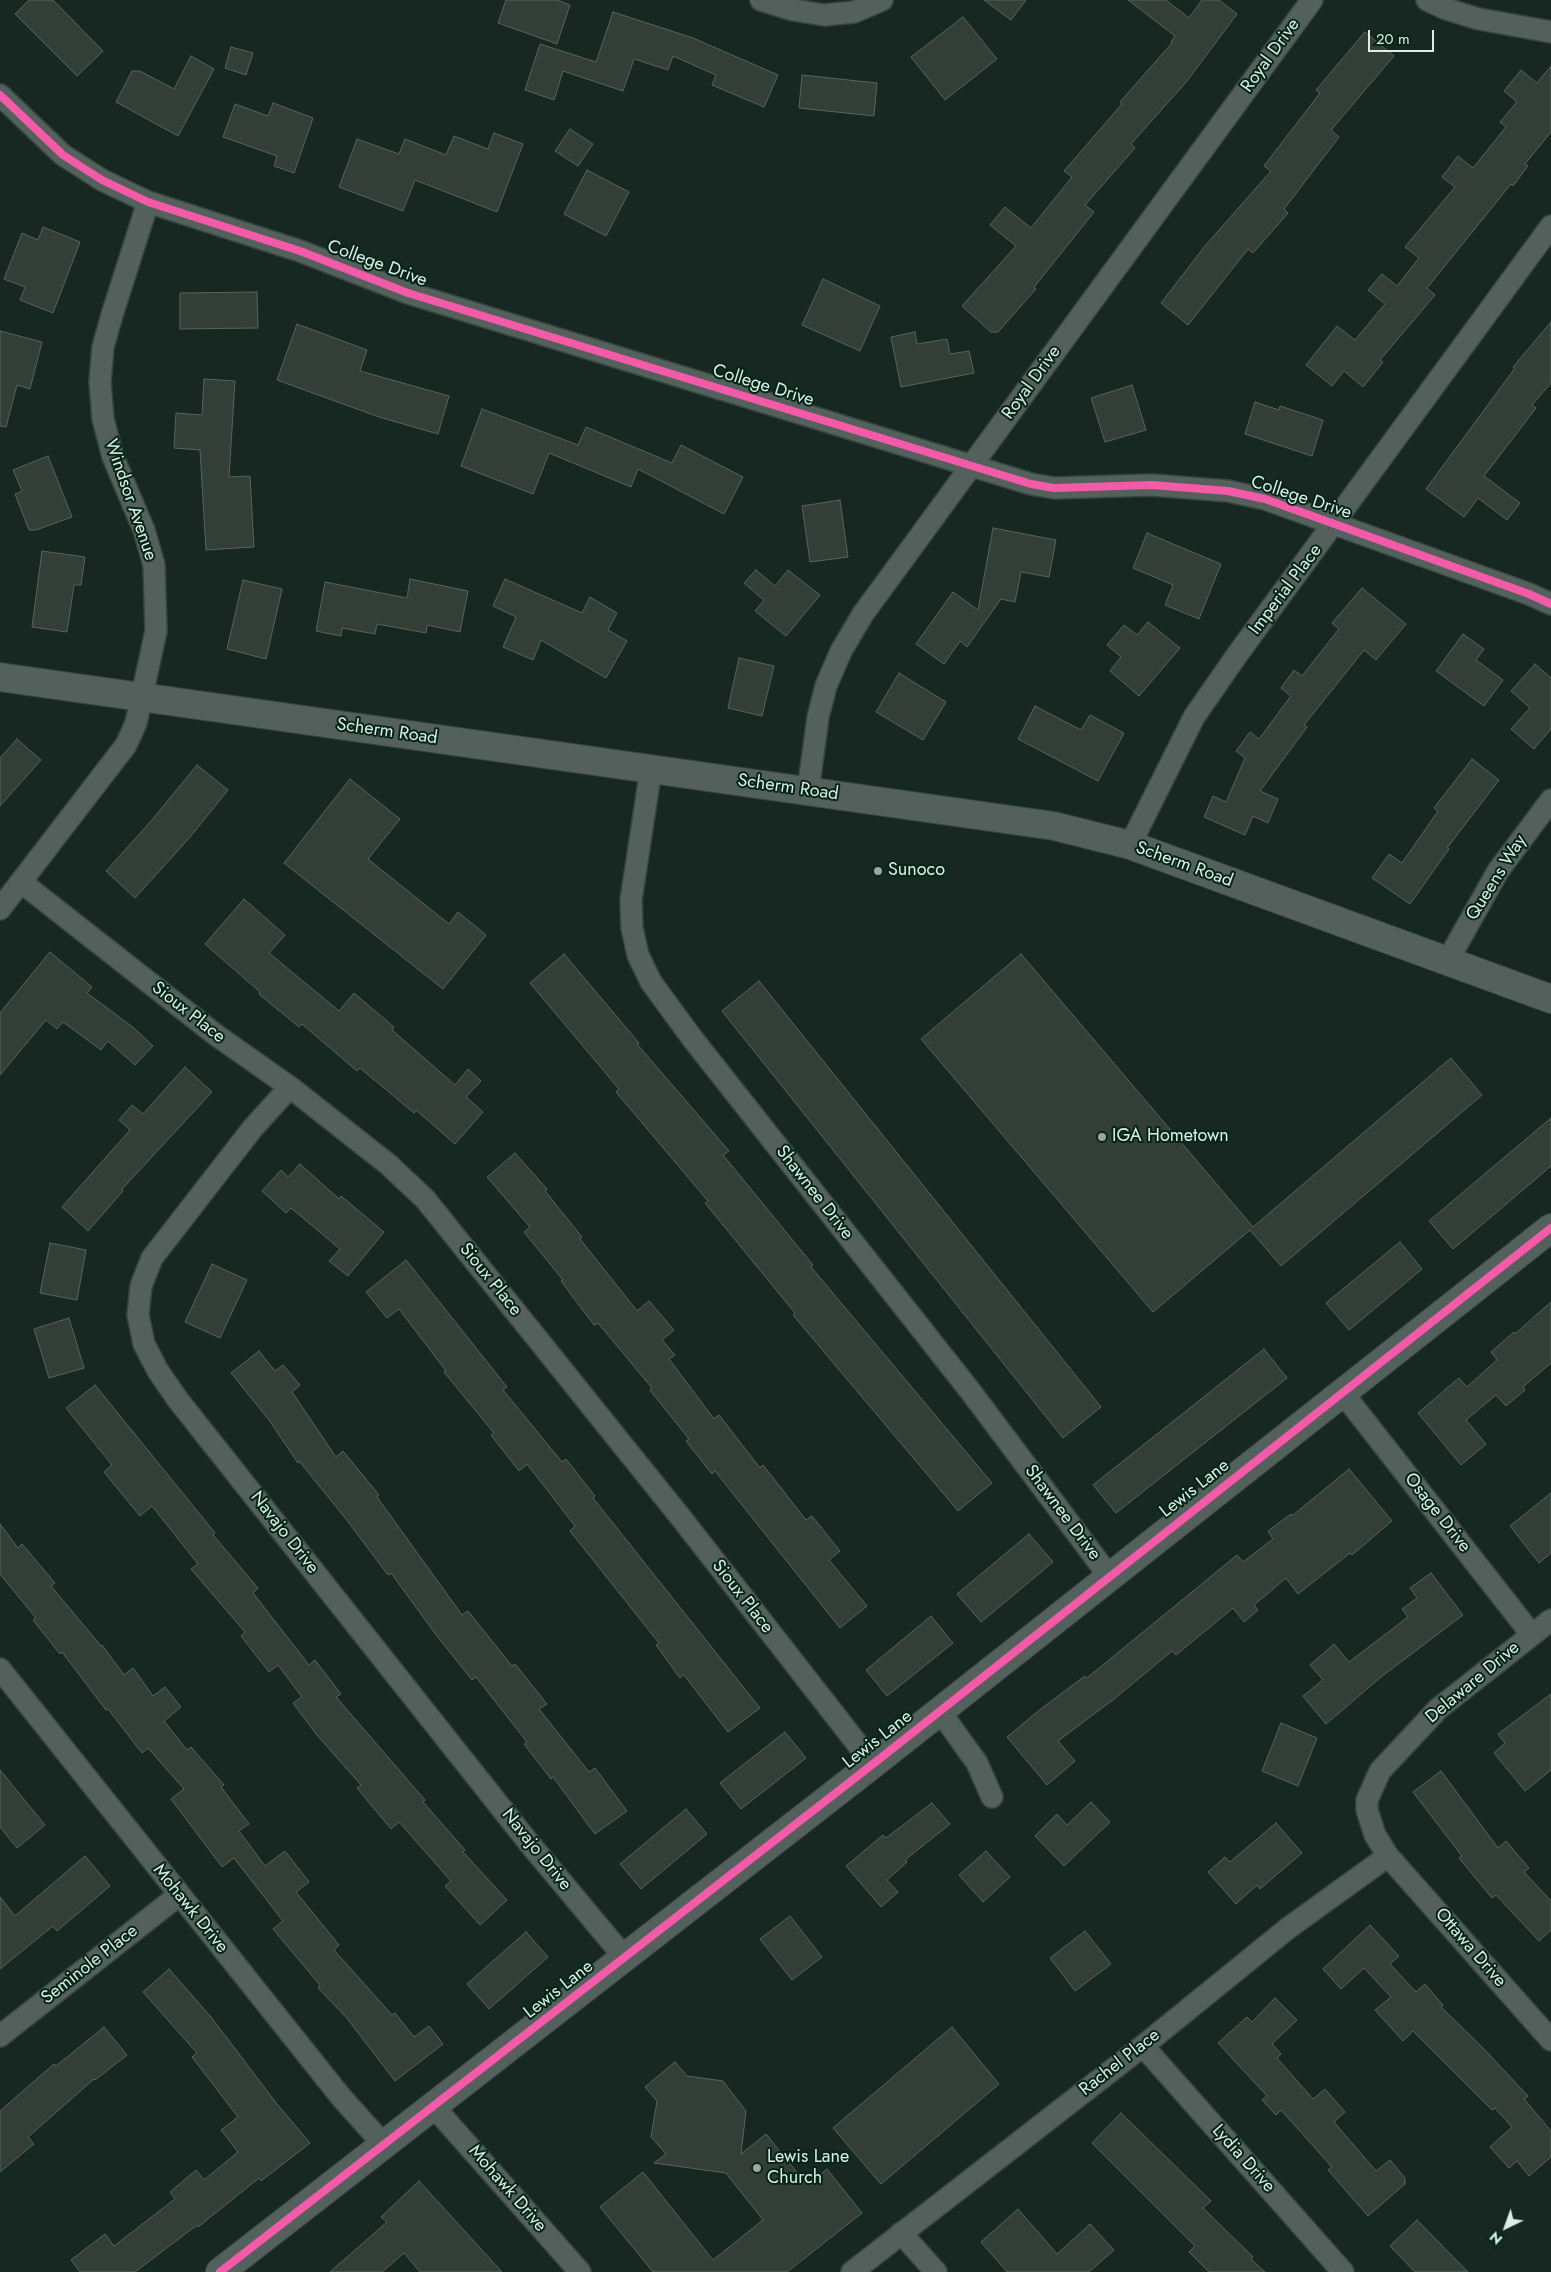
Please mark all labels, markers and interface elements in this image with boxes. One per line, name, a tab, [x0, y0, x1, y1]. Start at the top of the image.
street label: Royal Drive	[1237, 15, 1305, 97]
scale bar	[1371, 20, 1437, 52]
text: 20 m	[1376, 28, 1410, 50]
street label: College Drive	[324, 236, 430, 292]
street label: Royal Drive	[998, 342, 1066, 424]
street label: College Drive	[710, 360, 816, 412]
street label: Windsor Avenue	[99, 436, 161, 564]
street label: College Drive	[1248, 472, 1354, 524]
street label: Imperial Place	[1245, 541, 1327, 639]
street label: Scherm Road	[335, 714, 439, 750]
street label: Scherm Road	[736, 770, 840, 806]
street label: Queens Way	[1462, 831, 1532, 925]
street label: Scherm Road	[1133, 837, 1235, 893]
place label: Sunoco	[888, 860, 945, 882]
marker: Sunoco	[872, 865, 884, 877]
street label: Sioux Place	[147, 978, 229, 1048]
place label: IGA Hometown	[1112, 1126, 1229, 1148]
marker: IGA Hometown	[1096, 1131, 1108, 1143]
street label: Shawnee Drive	[771, 1142, 857, 1244]
street label: Sioux Place	[454, 1239, 526, 1321]
street label: Lewis Lane	[1156, 1455, 1234, 1523]
street label: Shawnee Drive	[1019, 1461, 1105, 1565]
street label: Osage Drive	[1399, 1469, 1475, 1557]
street label: Navajo Drive	[245, 1487, 323, 1579]
street label: Sioux Place	[707, 1556, 777, 1638]
street label: Delaware Drive	[1422, 1638, 1524, 1728]
street label: Lewis Lane	[839, 1706, 917, 1774]
street label: Navajo Drive	[497, 1805, 575, 1895]
street label: Mohawk Drive	[148, 1860, 232, 1958]
street label: Ottawa Drive	[1430, 1904, 1510, 1992]
street label: Seminole Place	[37, 1921, 143, 2009]
street label: Lewis Lane	[520, 1956, 598, 2024]
street label: Rachel Place	[1075, 2025, 1165, 2101]
street label: Lydia Drive	[1207, 2121, 1279, 2197]
street label: Mohawk Drive	[463, 2141, 551, 2237]
place label: Lewis Lane Church	[767, 2147, 849, 2190]
marker: Lewis Lane Church	[751, 2162, 763, 2174]
north arrow	[1481, 2202, 1531, 2252]
text: N	[1485, 2227, 1507, 2249]

